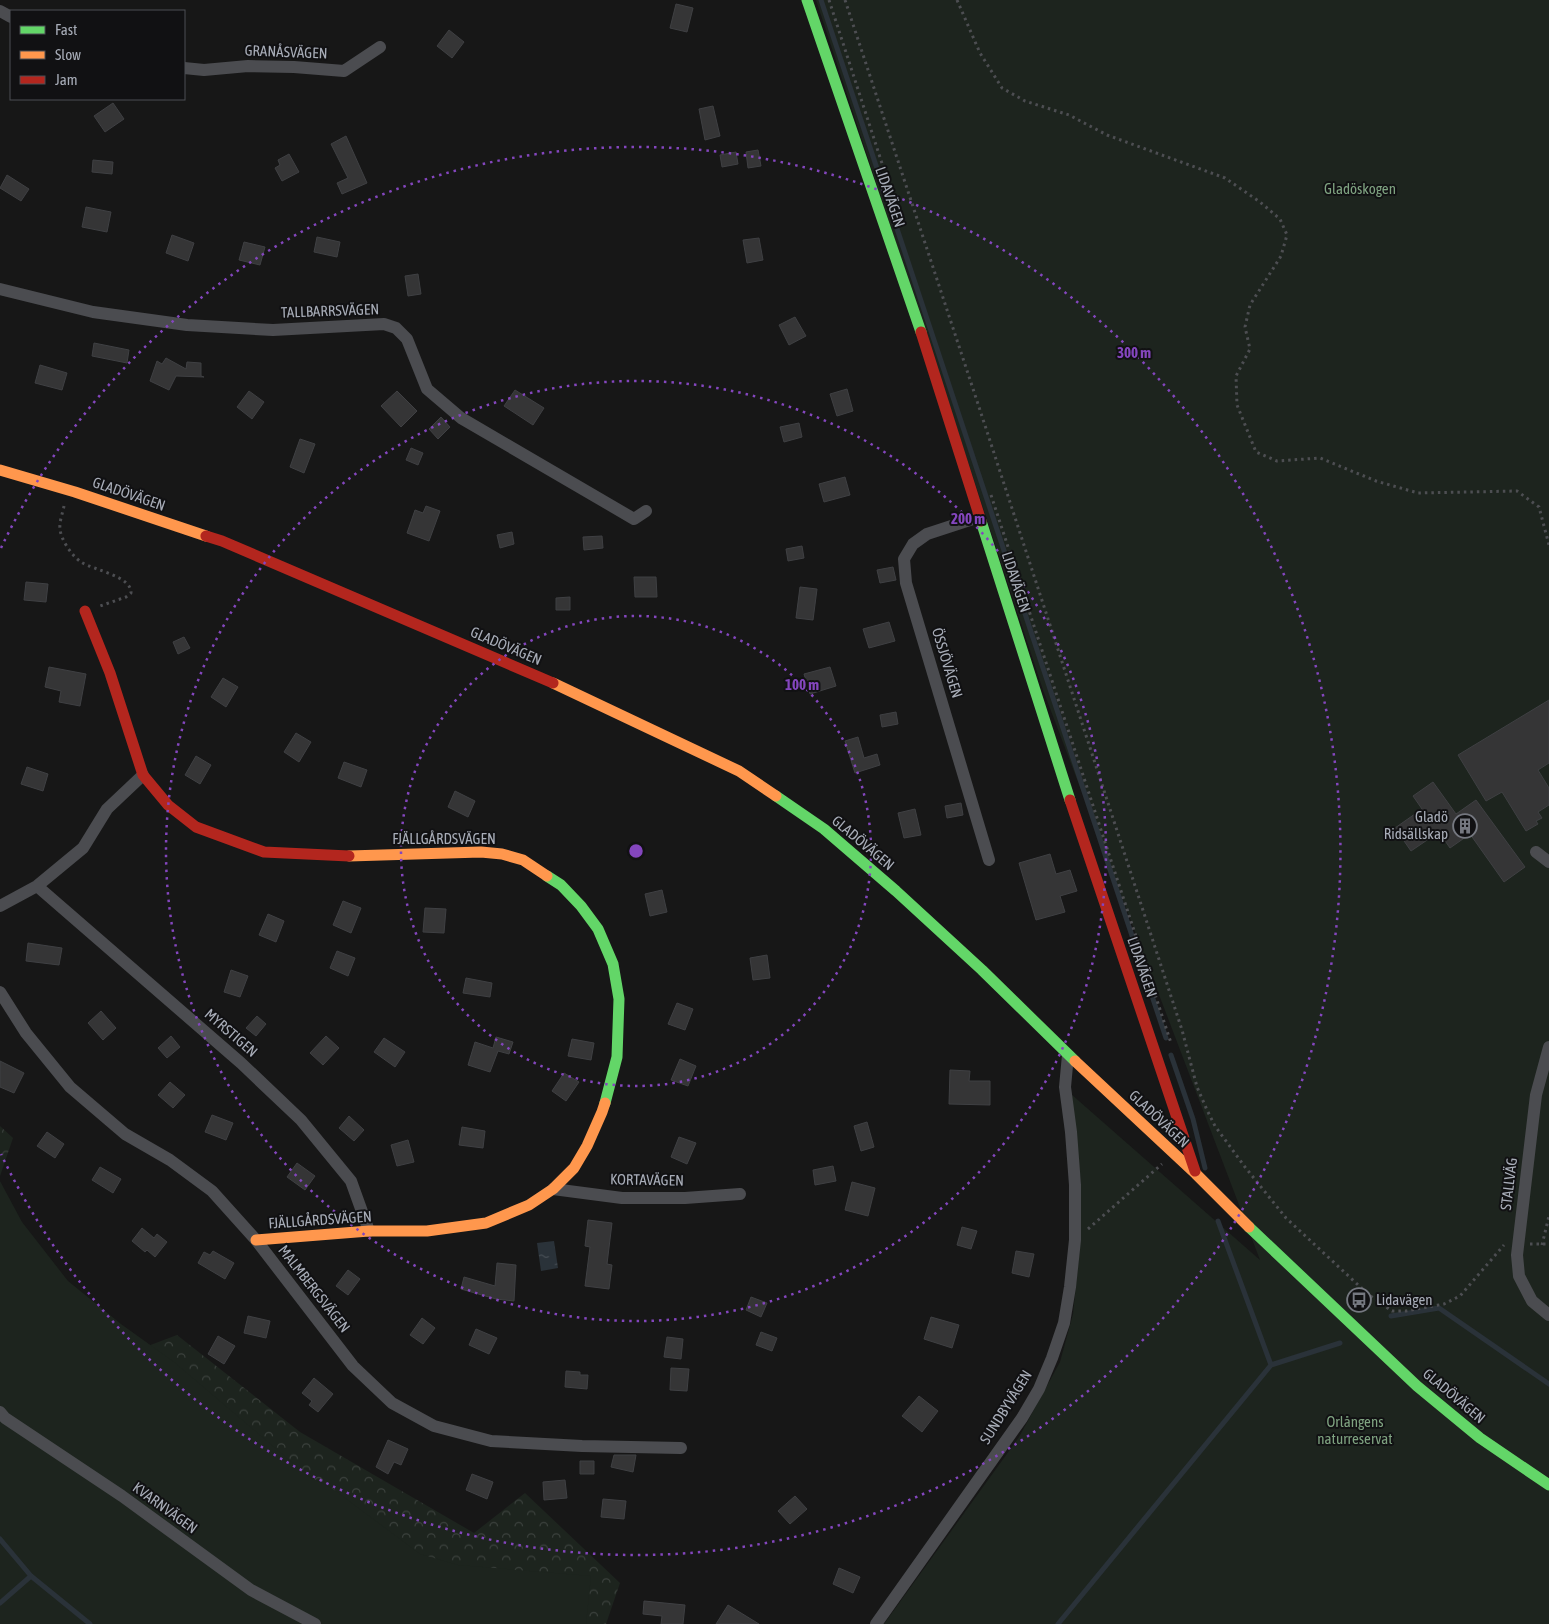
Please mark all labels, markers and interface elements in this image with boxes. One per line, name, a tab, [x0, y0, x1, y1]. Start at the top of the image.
legend	[10, 10, 185, 100]
text: Fast	[55, 21, 77, 38]
street label: GRANÅSVÄGEN	[244, 42, 328, 61]
text: Slow	[55, 46, 81, 63]
text: Jam	[55, 71, 78, 88]
street label: LIDAVÄGEN	[872, 164, 909, 229]
park label: Gladöskogen	[1324, 180, 1396, 197]
street label: TALLBARRSVÄGEN	[281, 300, 379, 321]
text: 300 m	[1117, 344, 1151, 361]
street label: GLADÖVÄGEN	[91, 473, 168, 514]
text: 200 m	[951, 510, 985, 527]
street label: LIDAVÄGEN	[999, 549, 1034, 614]
street label: GLADÖVÄGEN	[468, 623, 544, 668]
street label: ÖSSJÖVÄGEN	[929, 626, 966, 700]
text: 100 m	[785, 676, 819, 693]
place label: Gladö Ridsällskap	[1384, 808, 1448, 842]
street label: GLADÖVÄGEN	[829, 812, 898, 873]
building icon: Gladö Ridsällskap	[1452, 813, 1478, 839]
street label: FJÄLLGÅRDSVÄGEN	[392, 830, 496, 847]
centre of rings	[627, 842, 645, 860]
street label: LIDAVÄGEN	[1124, 934, 1161, 999]
street label: MYRSTIGEN	[202, 1005, 261, 1060]
street label: GLADÖVÄGEN	[1126, 1087, 1193, 1151]
street label: STALLVÄG	[1497, 1157, 1520, 1211]
street label: KORTAVÄGEN	[610, 1170, 684, 1189]
street label: FJÄLLGÅRDSVÄGEN	[268, 1207, 372, 1232]
street label: MALMBERGSVÄGEN	[275, 1242, 354, 1336]
bus stop icon: Lidavägen	[1346, 1287, 1372, 1313]
place label: Lidavägen	[1376, 1291, 1433, 1308]
street label: GLADÖVÄGEN	[1420, 1365, 1489, 1426]
street label: SUNDBYVÄGEN	[976, 1367, 1035, 1447]
park label: Orlångens naturreservat	[1317, 1413, 1393, 1447]
street label: KVARNVÄGEN	[130, 1478, 201, 1537]

